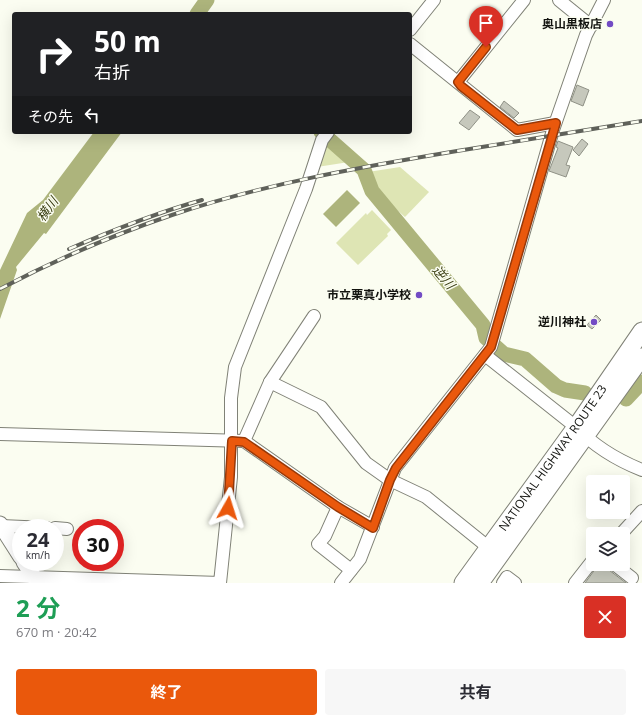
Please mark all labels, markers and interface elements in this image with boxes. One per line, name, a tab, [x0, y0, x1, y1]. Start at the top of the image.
pin	[469, 6, 503, 47]
icon: arrive	[475, 12, 497, 34]
place label: 奥山黒板店	[542, 15, 602, 32]
marker: 奥山黒板店	[605, 19, 615, 29]
text: 50 m	[94, 22, 161, 60]
icon: right	[28, 28, 80, 80]
text: 右折	[94, 60, 130, 84]
icon: left	[81, 104, 103, 126]
text: その先	[28, 106, 73, 126]
water label: 横川	[32, 192, 63, 225]
water label: 逆川	[429, 261, 461, 294]
place label: 市立栗真小学校	[327, 286, 411, 303]
marker: 市立栗真小学校	[414, 290, 424, 300]
place label: 逆川神社	[538, 313, 586, 330]
marker: 逆川神社	[589, 317, 599, 327]
street label: NATIONAL HIGHWAY ROUTE 23	[494, 381, 611, 534]
map controls	[586, 475, 630, 571]
button: sound	[586, 475, 630, 519]
position arrow	[207, 487, 249, 529]
speed limit sign: 30	[72, 519, 124, 571]
text: 24	[27, 526, 49, 553]
button: layers	[586, 527, 630, 571]
text: km/h	[26, 548, 50, 562]
text: 2 分	[16, 591, 60, 624]
button: close	[584, 596, 626, 638]
text: 670 m · 20:42	[16, 623, 97, 641]
button: 終了	[16, 669, 317, 715]
button: 共有	[325, 669, 626, 715]

